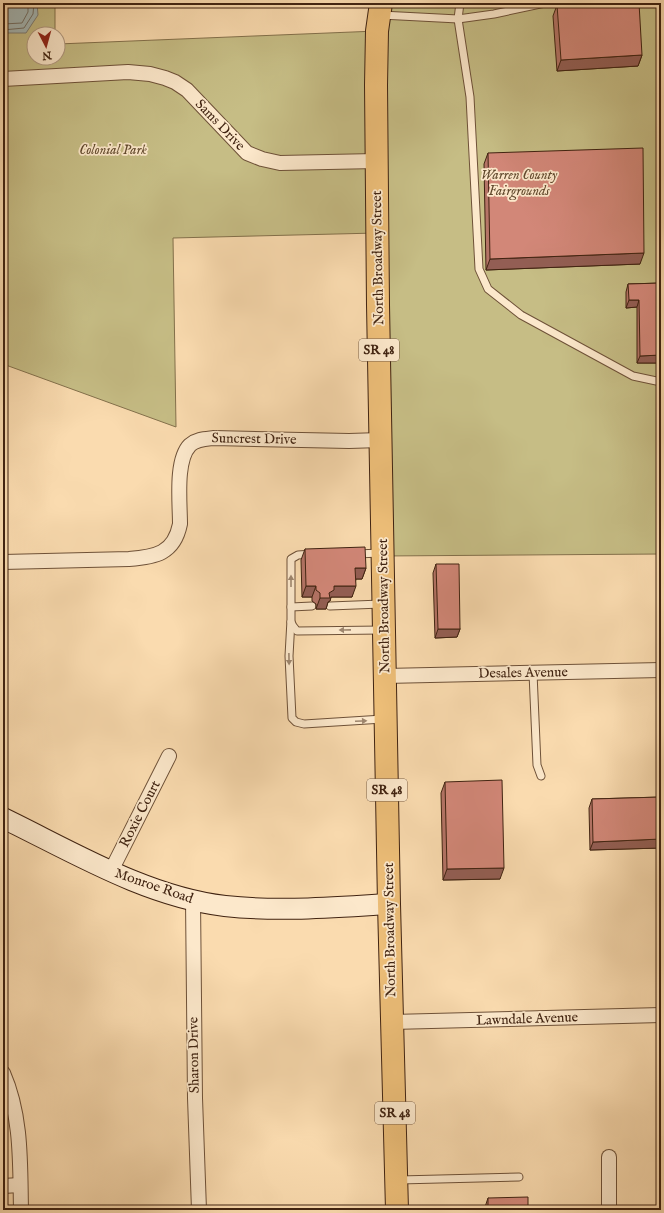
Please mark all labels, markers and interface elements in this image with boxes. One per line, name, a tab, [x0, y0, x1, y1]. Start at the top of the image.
north arrow	[26, 26, 66, 66]
text: N	[41, 47, 53, 62]
street label: Sams Drive	[191, 95, 249, 155]
park label: Colonial Park	[79, 141, 147, 159]
park label: Warren County Fairgrounds	[481, 166, 558, 201]
street label: North Broadway Street	[368, 190, 388, 326]
road number: SR 48	[359, 339, 399, 361]
street label: Suncrest Drive	[211, 429, 297, 449]
street label: North Broadway Street	[374, 538, 394, 674]
one-way arrow	[288, 574, 294, 587]
one-way arrow	[338, 627, 351, 633]
one-way arrow	[286, 653, 293, 665]
street label: Desales Avenue	[478, 663, 569, 683]
one-way arrow	[355, 717, 367, 724]
street label: Roxie Court	[115, 777, 165, 850]
road number: SR 48	[367, 779, 407, 801]
street label: North Broadway Street	[380, 862, 400, 998]
street label: Monroe Road	[112, 864, 196, 908]
street label: Lawndale Avenue	[476, 1008, 579, 1030]
street label: Sharon Drive	[184, 1016, 204, 1093]
road number: SR 48	[375, 1102, 415, 1124]

